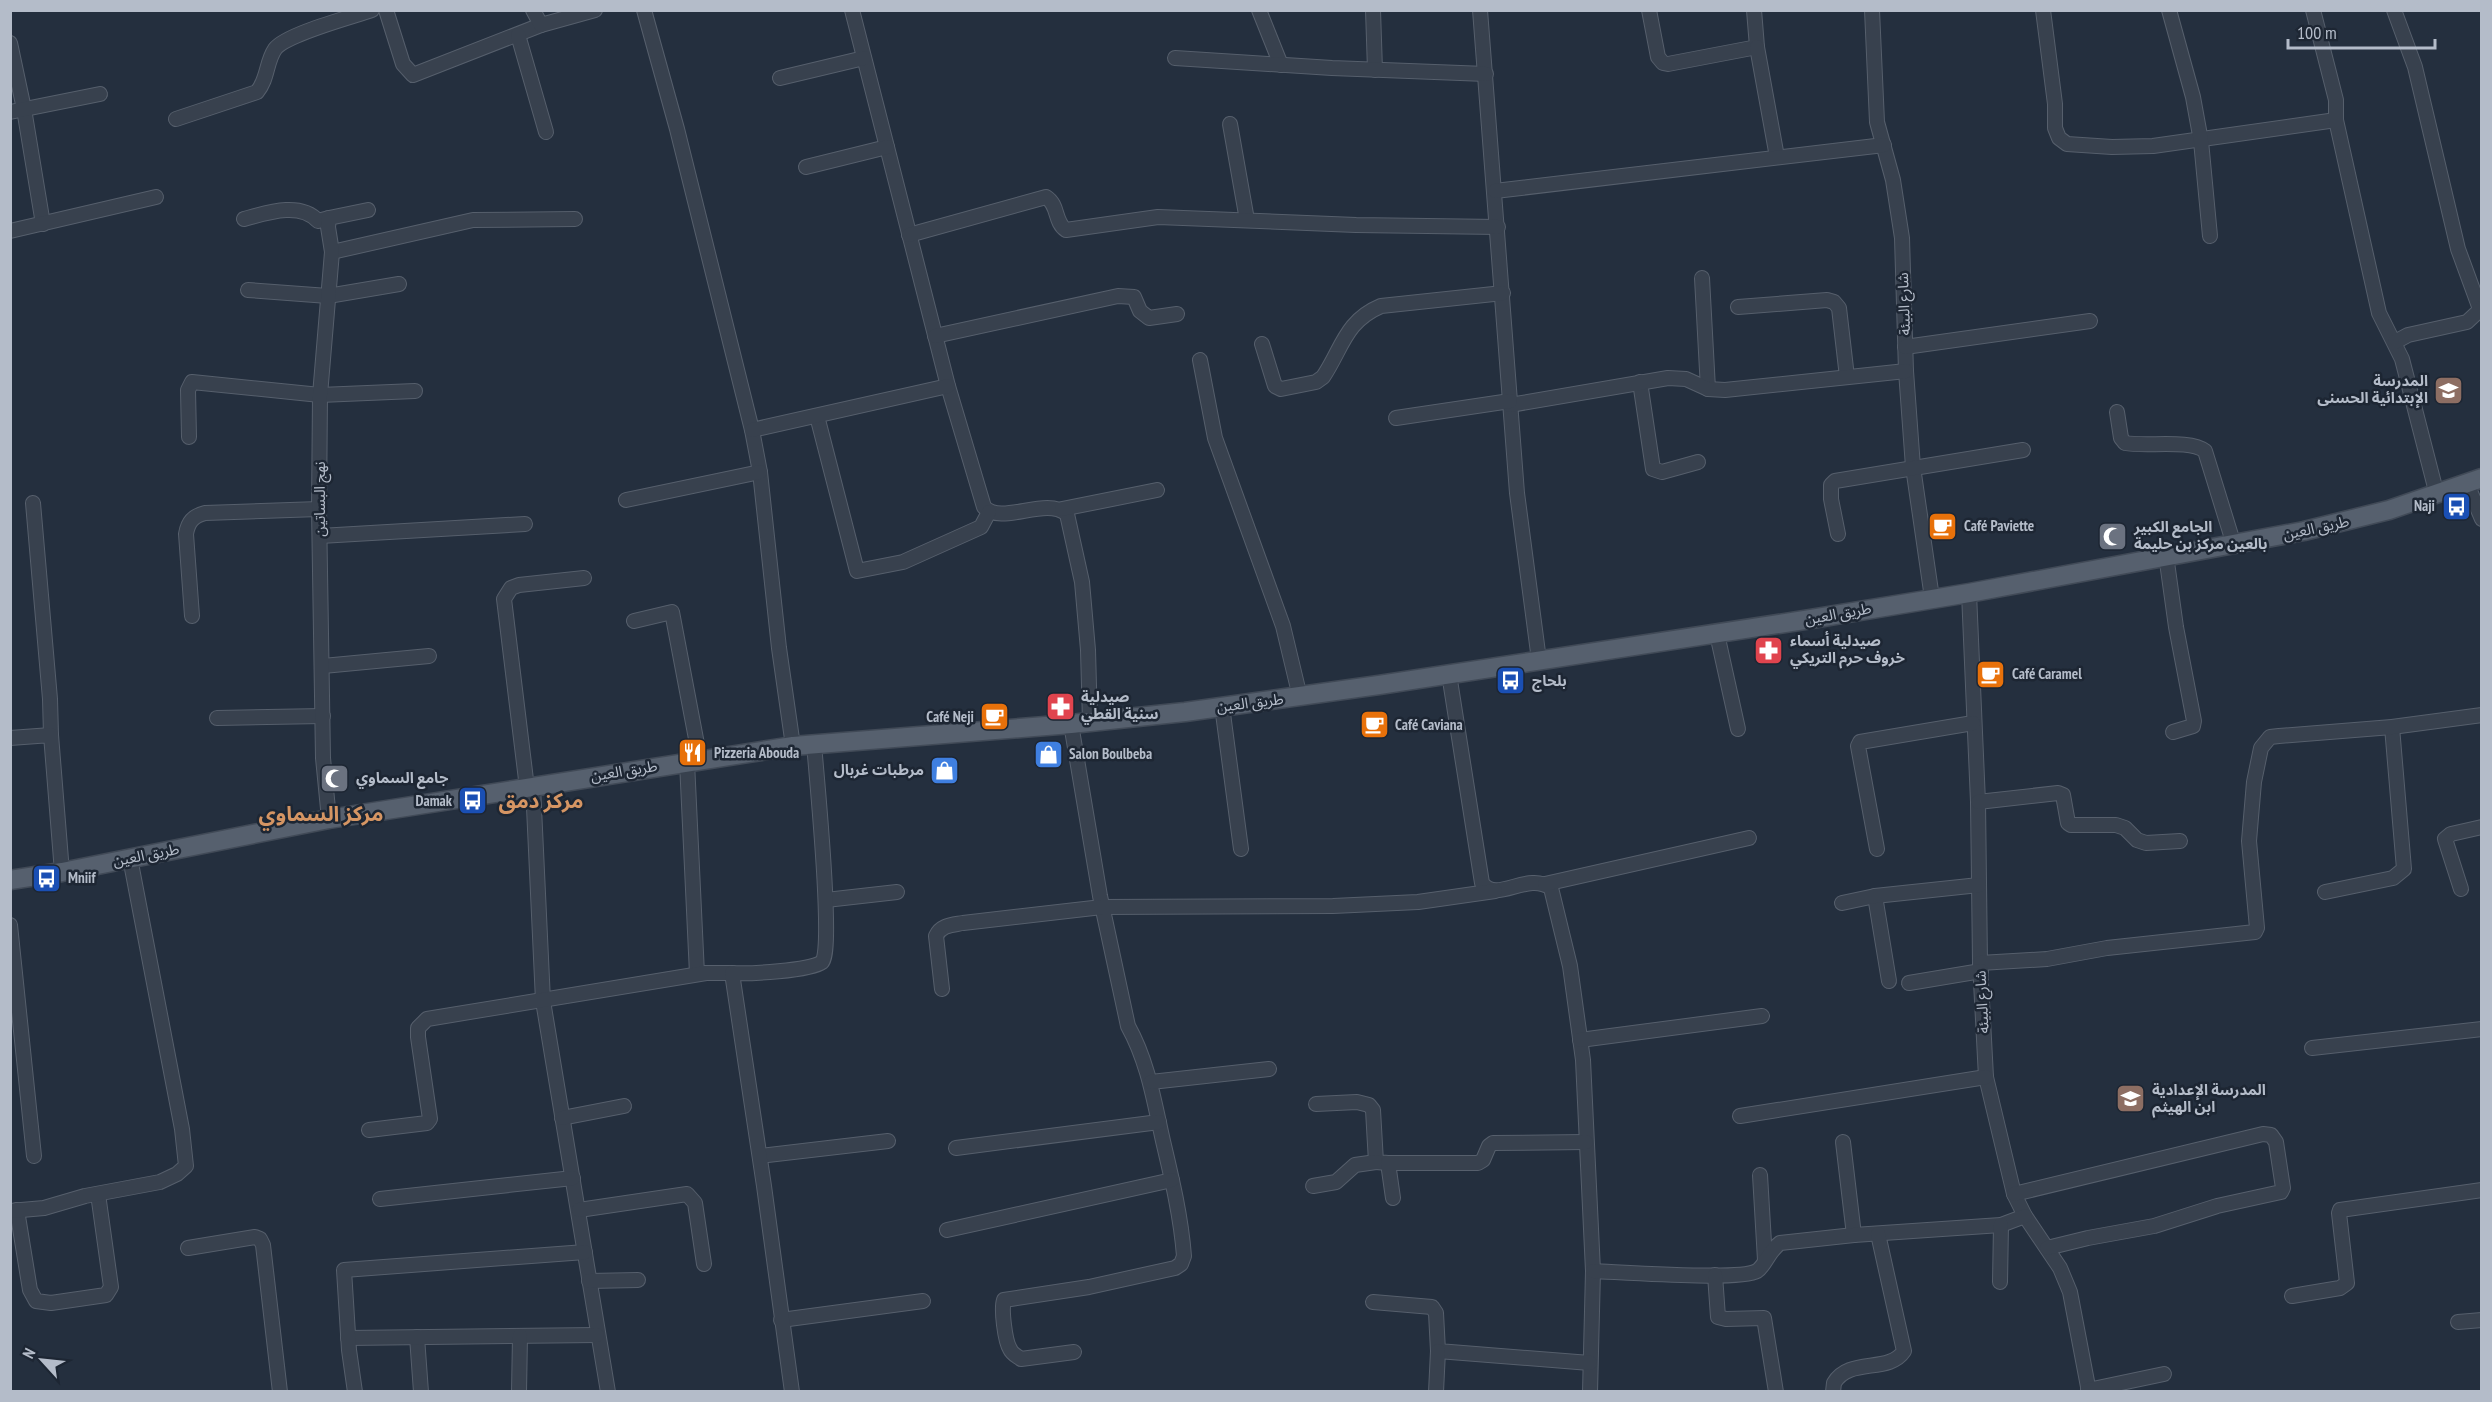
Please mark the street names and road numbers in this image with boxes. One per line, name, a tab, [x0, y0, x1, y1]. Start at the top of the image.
street label: شارع البيئة	[1893, 272, 1917, 336]
street label: نهج البساتين	[310, 461, 332, 537]
street label: طريق العين	[2281, 511, 2351, 545]
street label: طريق العين	[1803, 598, 1873, 630]
street label: طريق العين	[1215, 689, 1285, 717]
street label: طريق العين	[589, 756, 659, 786]
street label: طريق العين	[111, 839, 181, 871]
street label: شارع البيئة	[1970, 970, 1996, 1034]

